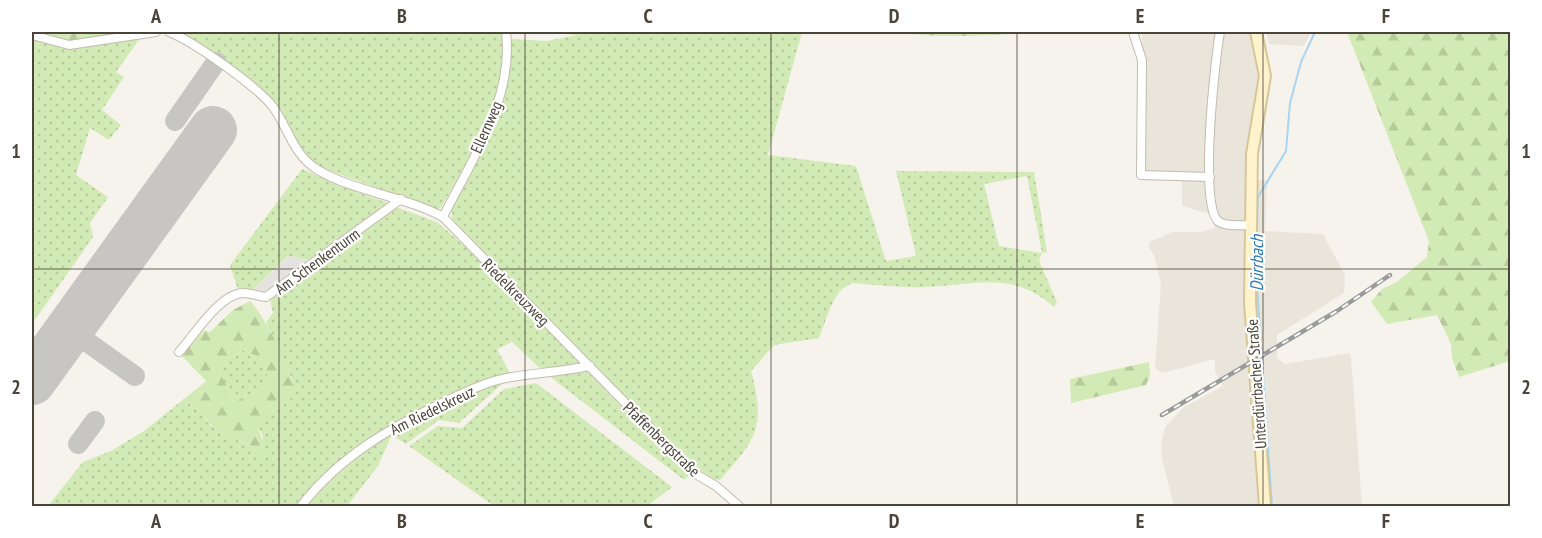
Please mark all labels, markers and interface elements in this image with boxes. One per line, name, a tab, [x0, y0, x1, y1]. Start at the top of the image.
text: A	[150, 3, 162, 29]
text: B	[397, 3, 407, 29]
text: C	[643, 3, 653, 29]
text: D	[889, 3, 900, 29]
text: E	[1136, 3, 1144, 29]
text: F	[1382, 3, 1390, 29]
street label: Ellernweg	[466, 98, 506, 156]
text: 1	[11, 138, 21, 164]
text: 1	[1521, 138, 1531, 164]
street label: Am Schenkenturm	[271, 223, 363, 299]
water label: Dürrbach	[1245, 234, 1268, 291]
street label: Riedelkreuzweg	[478, 254, 554, 330]
street label: Unterdürrbacher Straße	[1241, 318, 1271, 450]
text: 2	[11, 374, 21, 400]
text: 2	[1521, 374, 1531, 400]
street label: Am Riedelskreuz	[386, 381, 478, 439]
street label: Pfaffenbergstraße	[619, 397, 705, 481]
text: A	[150, 508, 162, 534]
text: B	[397, 508, 407, 534]
text: C	[643, 508, 653, 534]
text: D	[889, 508, 900, 534]
text: E	[1136, 508, 1144, 534]
text: F	[1382, 508, 1390, 534]

